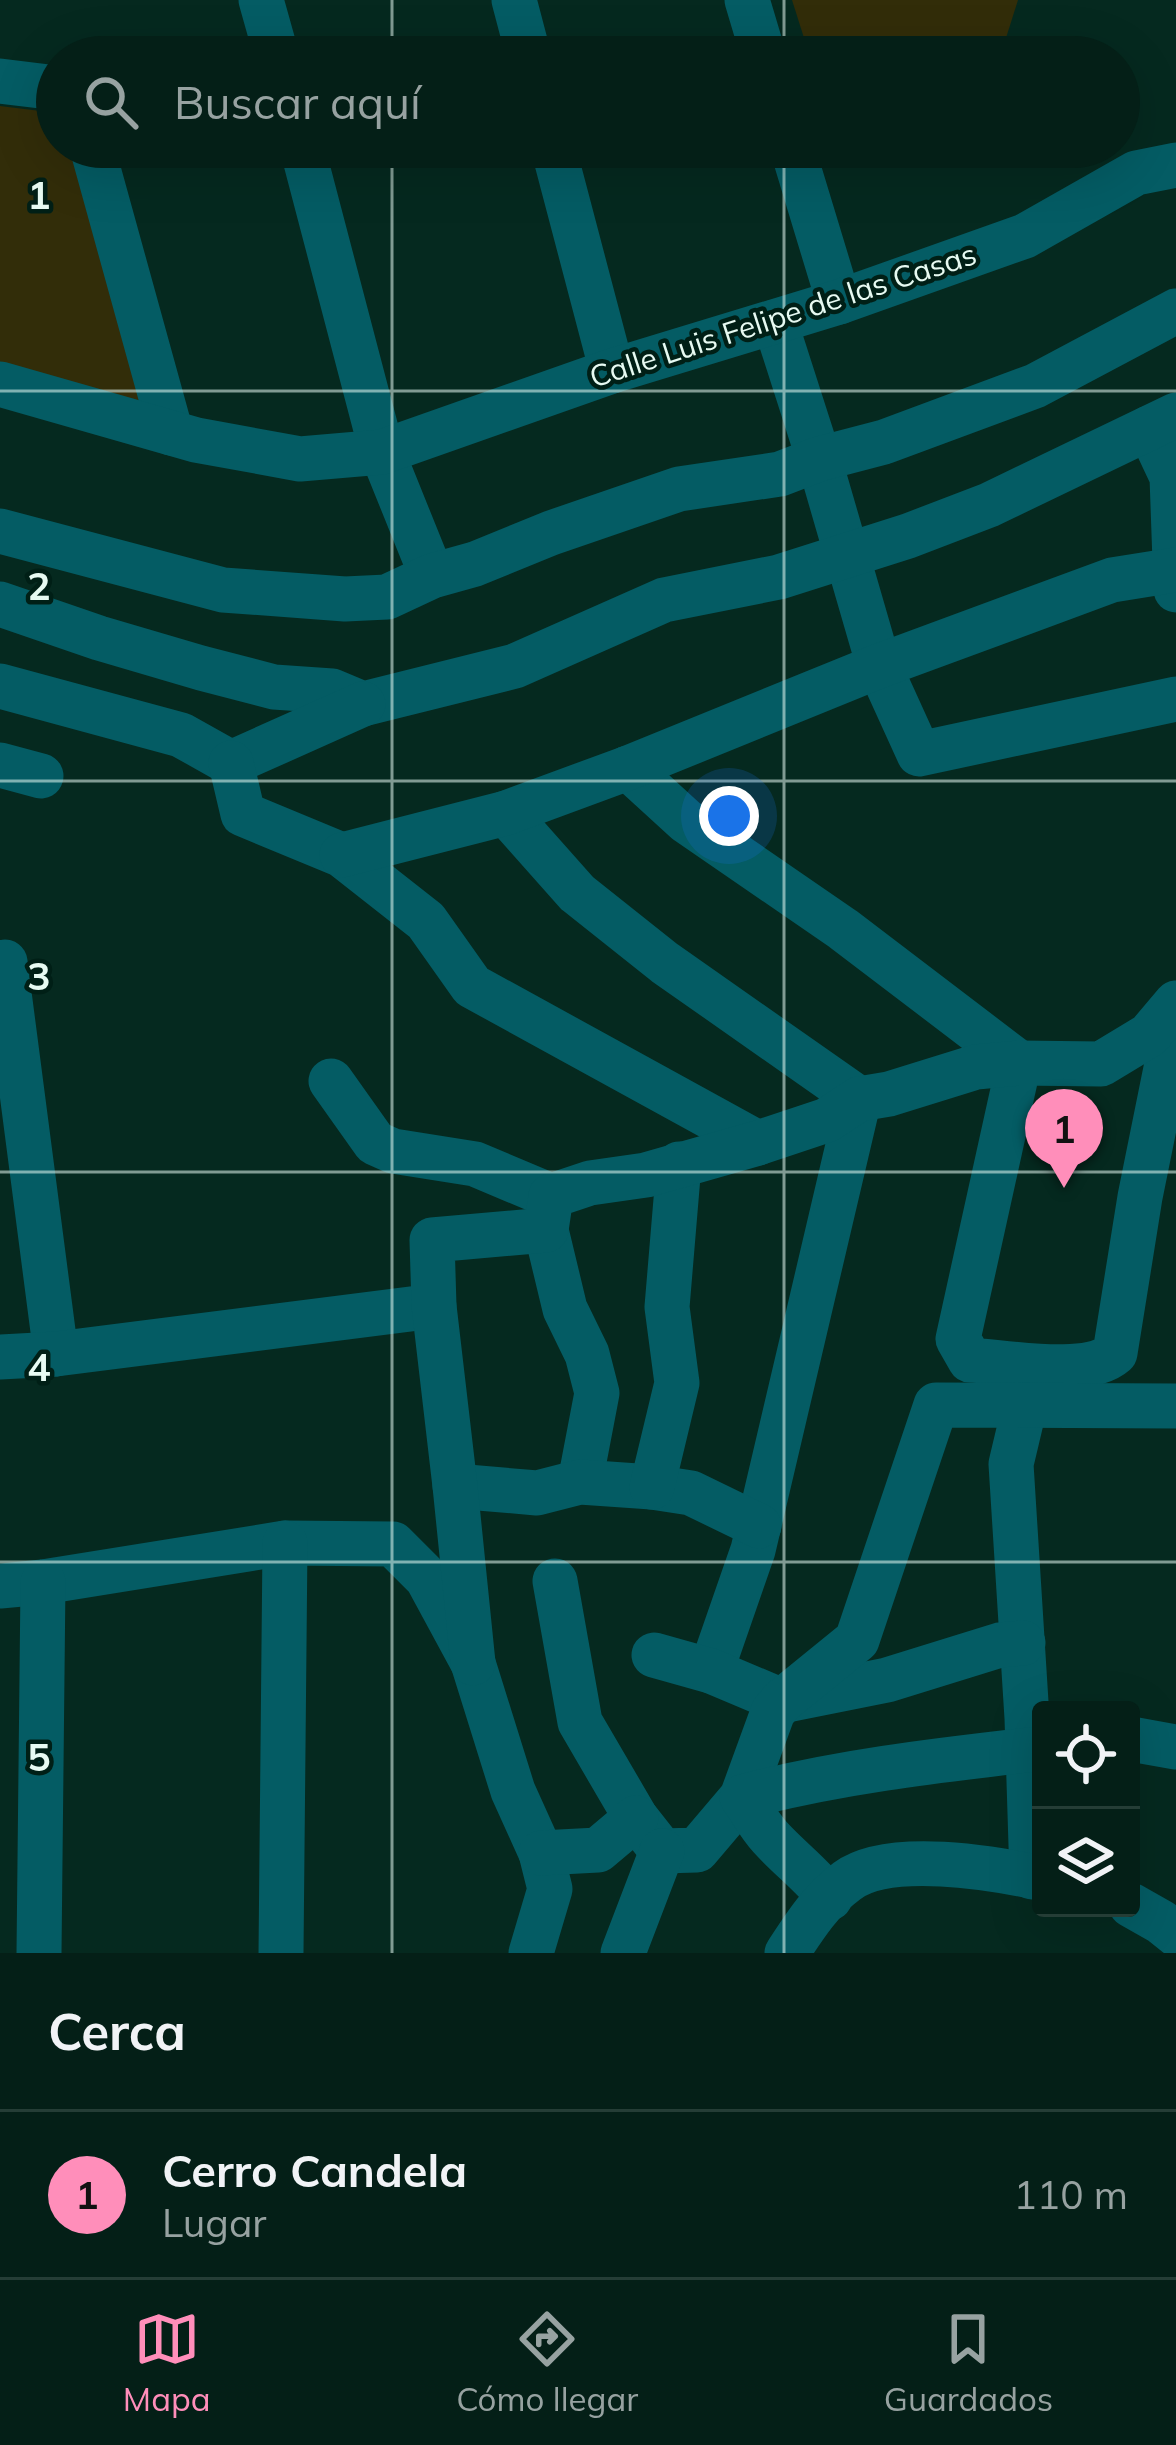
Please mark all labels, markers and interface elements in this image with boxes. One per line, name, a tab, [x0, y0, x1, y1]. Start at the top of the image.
search box	[36, 36, 1140, 168]
icon: search	[78, 69, 144, 135]
text: Buscar aquí	[174, 74, 421, 130]
text: 1	[27, 170, 51, 219]
street label: Calle Luis Felipe de las Casas	[584, 234, 981, 396]
text: 2	[27, 561, 51, 610]
your location	[699, 786, 759, 846]
text: 3	[27, 951, 51, 1000]
pin: 1	[1025, 1089, 1103, 1188]
text: 4	[27, 1342, 51, 1391]
map controls	[1032, 1701, 1140, 1917]
button: locate	[1032, 1701, 1140, 1809]
text: 5	[27, 1732, 51, 1781]
button: layers	[1032, 1809, 1140, 1917]
text: Cerca	[48, 1999, 186, 2063]
text: Cerro Candela	[162, 2142, 467, 2198]
text: 1	[75, 2170, 99, 2219]
text: 110 m	[1013, 2170, 1128, 2219]
text: Lugar	[162, 2198, 266, 2247]
tab: Mapa	[123, 2306, 211, 2419]
tab: Cómo llegar	[456, 2306, 638, 2419]
tab: Guardados	[884, 2306, 1053, 2419]

